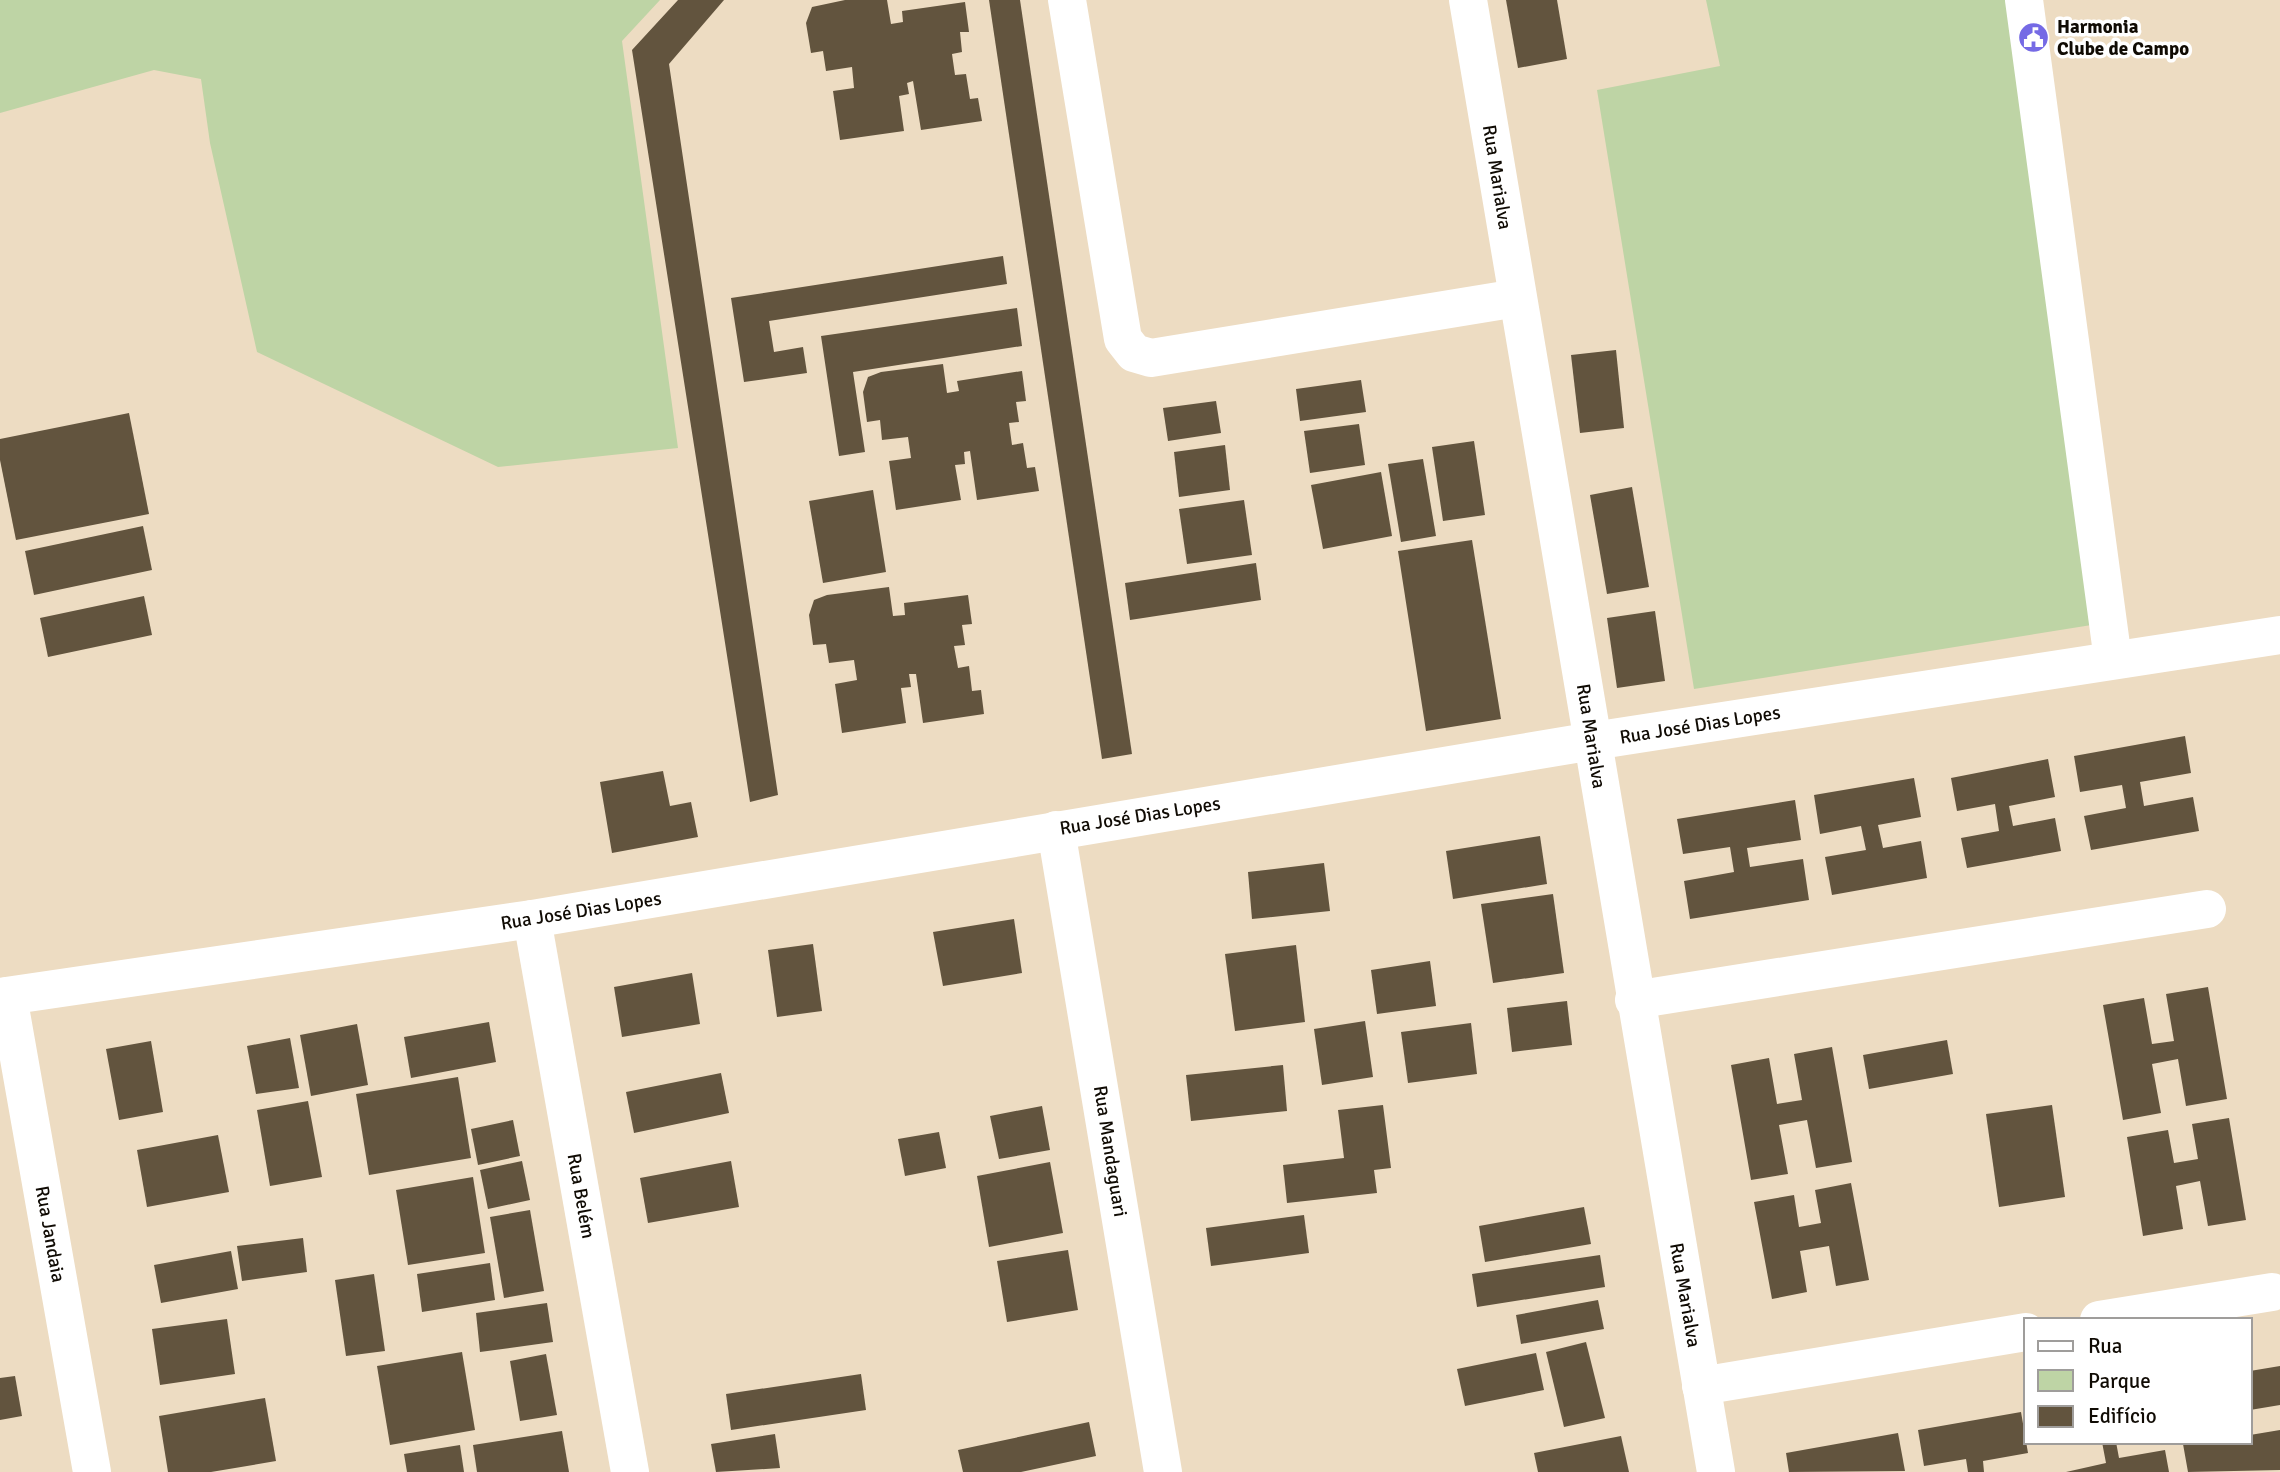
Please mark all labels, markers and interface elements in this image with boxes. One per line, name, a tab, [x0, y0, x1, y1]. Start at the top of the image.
place label: Harmonia Clube de Campo	[2057, 15, 2189, 61]
public building icon: Harmonia Clube de Campo	[2017, 21, 2051, 55]
street label: Rua Marialva	[1477, 123, 1517, 231]
street label: Rua Marialva	[1571, 682, 1611, 790]
street label: Rua José Dias Lopes	[1618, 700, 1782, 750]
street label: Rua José Dias Lopes	[1058, 791, 1222, 841]
street label: Rua José Dias Lopes	[499, 886, 663, 936]
street label: Rua Mandaguari	[1088, 1084, 1132, 1218]
street label: Rua Belém	[562, 1151, 600, 1241]
street label: Rua Jandaia	[30, 1184, 70, 1284]
street label: Rua Marialva	[1664, 1241, 1706, 1349]
legend	[2024, 1318, 2252, 1444]
text: Rua	[2088, 1333, 2122, 1359]
text: Parque	[2088, 1368, 2151, 1394]
text: Edifício	[2088, 1403, 2157, 1429]

